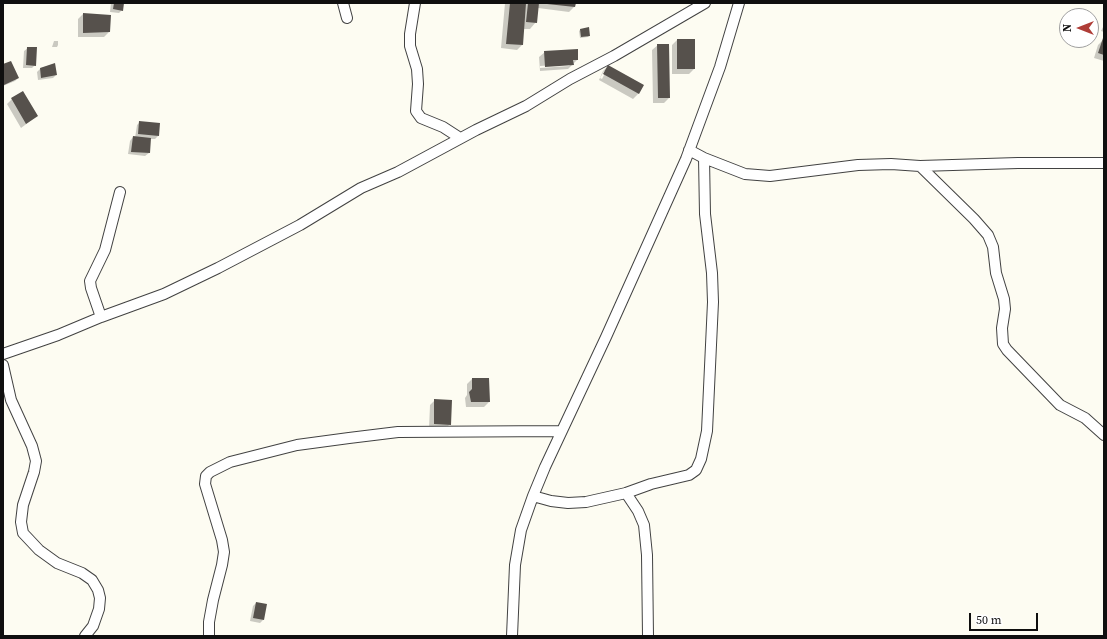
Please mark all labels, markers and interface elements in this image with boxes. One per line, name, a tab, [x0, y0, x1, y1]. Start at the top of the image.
north arrow	[1059, 8, 1099, 48]
text: N	[1060, 24, 1075, 32]
scale bar	[971, 605, 1040, 631]
text: 50 m	[976, 612, 1002, 628]

